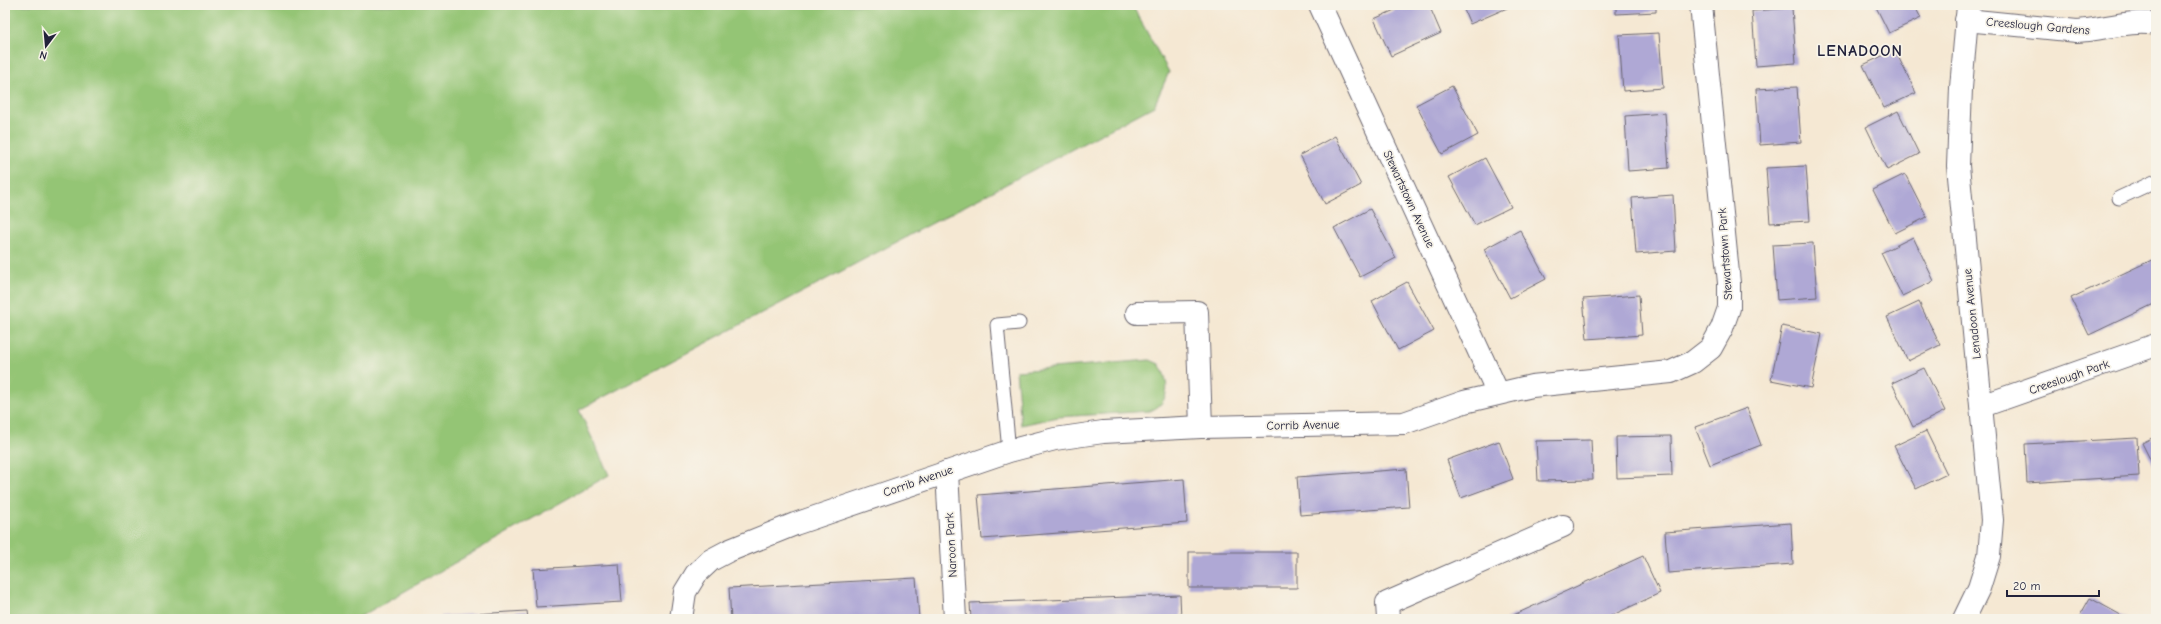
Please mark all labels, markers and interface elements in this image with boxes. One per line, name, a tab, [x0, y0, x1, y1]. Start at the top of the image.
street label: Creeslough Gardens	[1986, 14, 2090, 38]
north arrow	[26, 26, 66, 66]
district label: LENADOON	[1817, 42, 1903, 60]
text: N	[38, 48, 49, 62]
street label: Stewartstown Avenue	[1380, 148, 1438, 250]
street label: Stewartstown Park	[1715, 207, 1735, 300]
street label: Lenadoon Avenue	[1960, 268, 1984, 360]
street label: Creeslough Park	[2027, 357, 2111, 397]
street label: Corrib Avenue	[1266, 417, 1340, 433]
street label: Corrib Avenue	[881, 463, 955, 499]
street label: Naroon Park	[942, 512, 960, 578]
scale bar	[2007, 572, 2099, 598]
text: 20 m	[2013, 579, 2041, 593]

